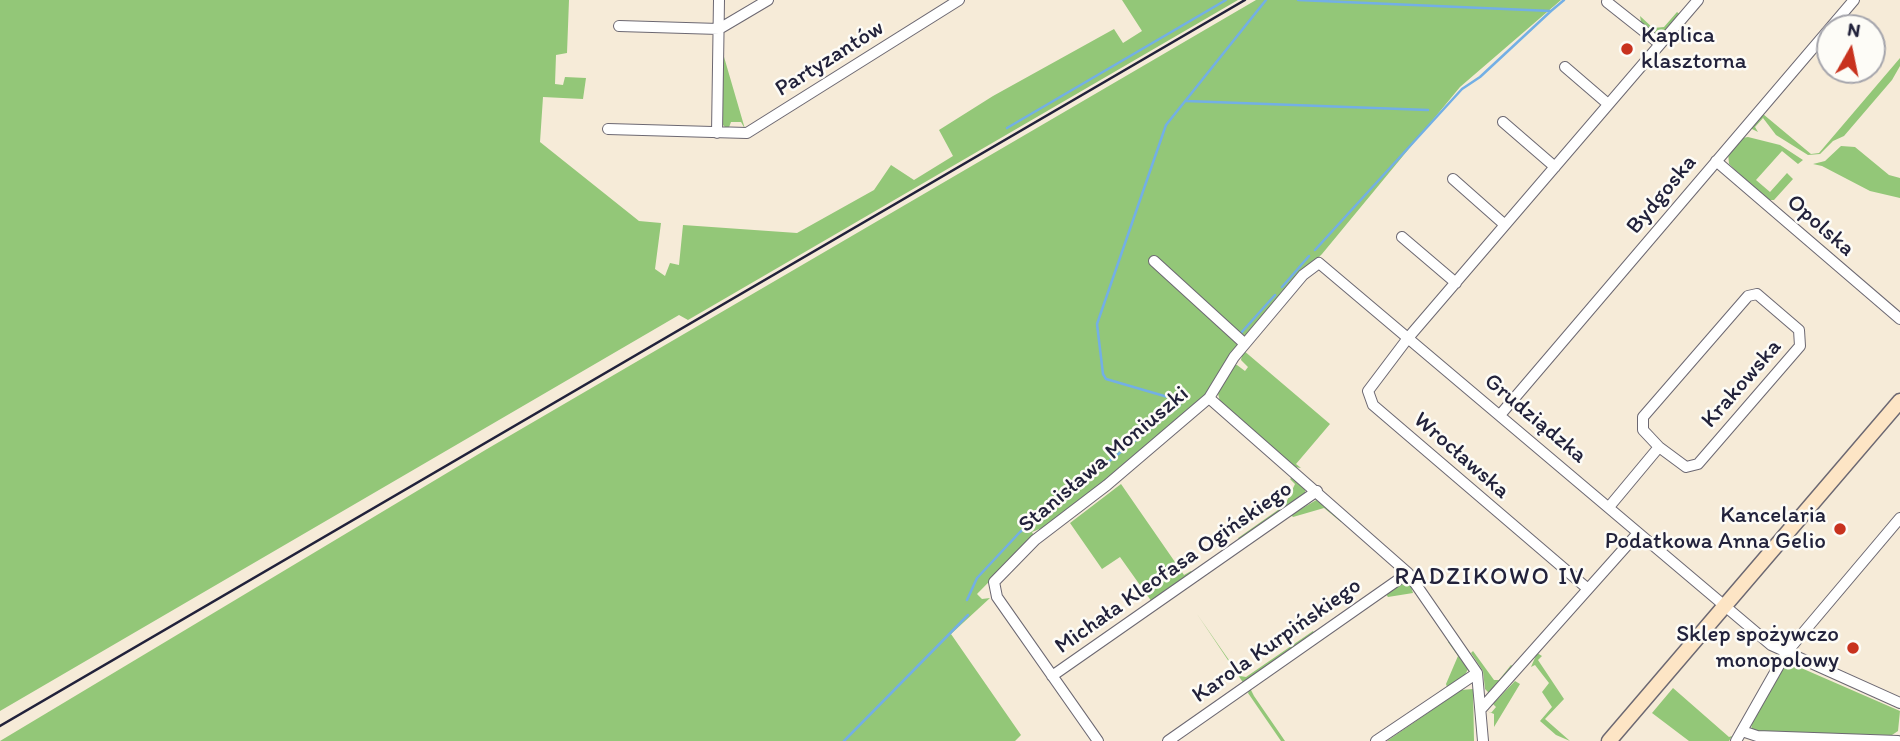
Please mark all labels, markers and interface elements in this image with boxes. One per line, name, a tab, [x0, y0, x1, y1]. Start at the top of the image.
north arrow	[1816, 14, 1886, 84]
street label: Partyzantów	[770, 15, 890, 103]
text: N	[1846, 17, 1862, 42]
place label: Kaplica klasztorna	[1641, 22, 1747, 76]
marker: Kaplica klasztorna	[1619, 41, 1635, 57]
street label: Bydgoska	[1621, 150, 1703, 240]
street label: Opolska	[1780, 189, 1860, 263]
street label: Krakowska	[1696, 334, 1788, 434]
street label: Grudziądzka	[1478, 368, 1592, 470]
street label: Stanisława Moniuszki	[1013, 381, 1195, 539]
street label: Wrocławska	[1407, 407, 1515, 505]
street label: Michała Kleofasa Ogińskiego	[1050, 475, 1298, 661]
place label: Kancelaria Podatkowa Anna Gelio	[1605, 502, 1826, 556]
marker: Kancelaria Podatkowa Anna Gelio	[1832, 521, 1848, 537]
district label: RADZIKOWO IV	[1397, 564, 1583, 592]
street label: Karola Kurpińskiego	[1187, 572, 1367, 710]
place label: Sklep spożywczo monopolowy	[1676, 621, 1839, 675]
marker: Sklep spożywczo monopolowy	[1845, 640, 1861, 656]

